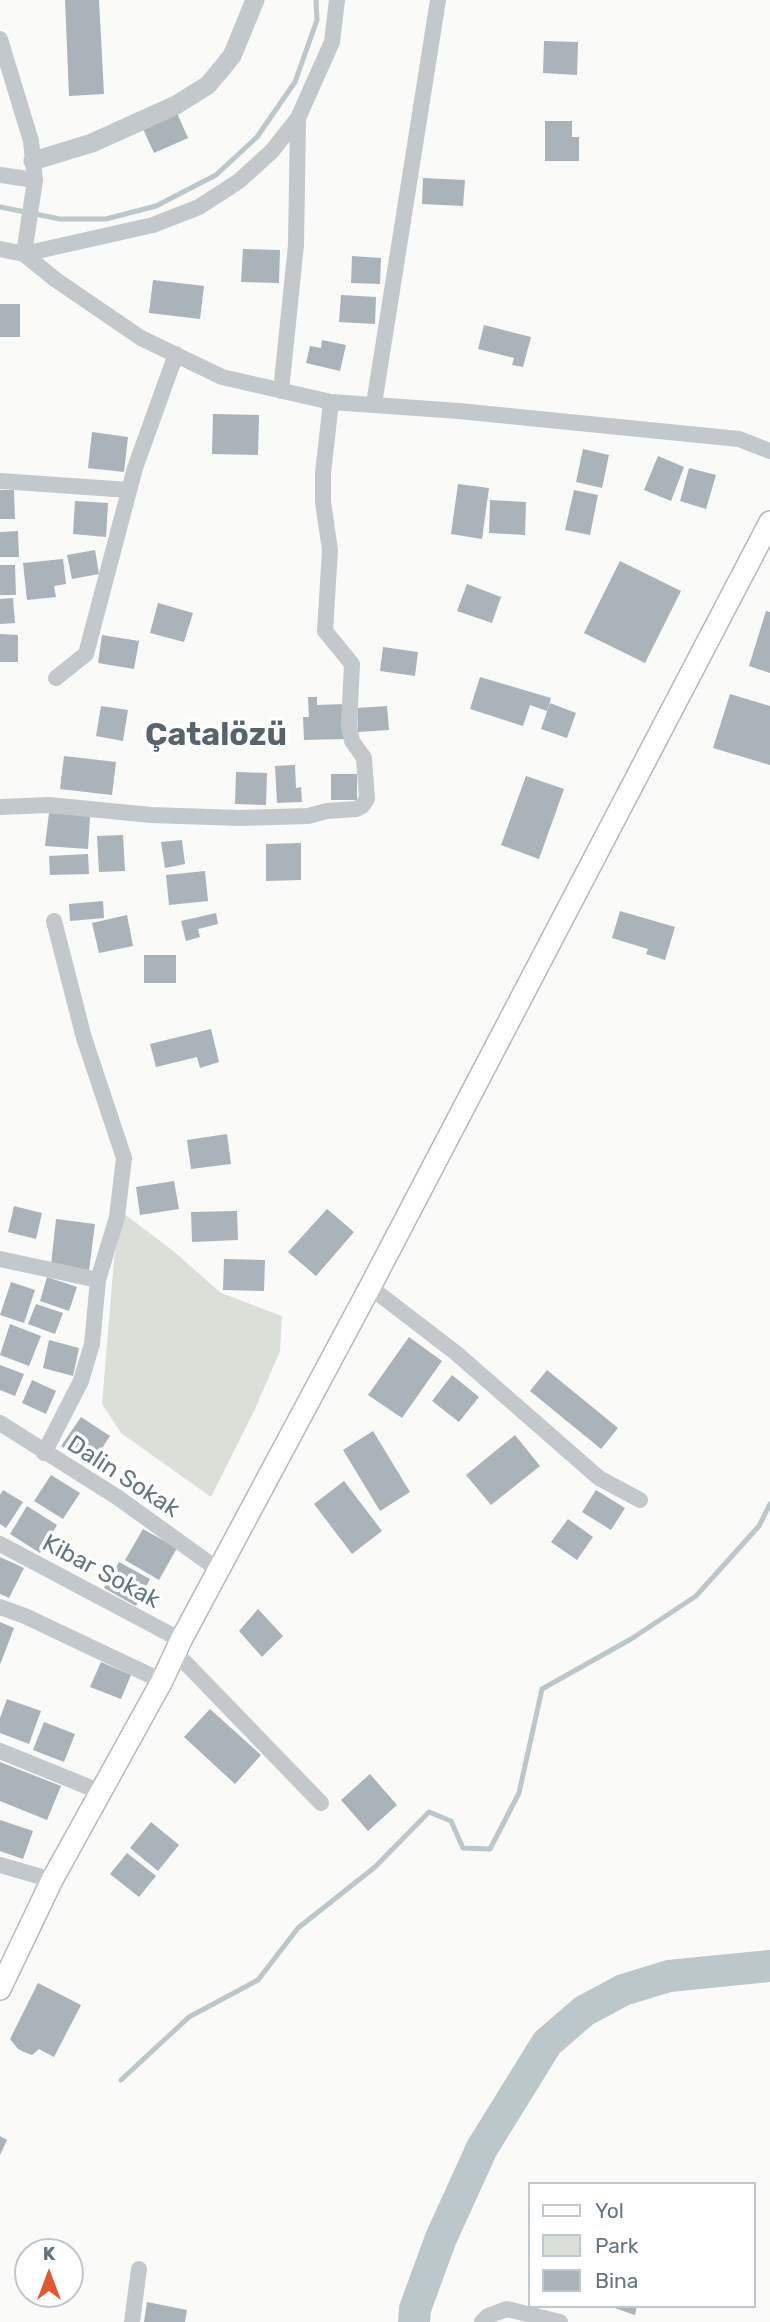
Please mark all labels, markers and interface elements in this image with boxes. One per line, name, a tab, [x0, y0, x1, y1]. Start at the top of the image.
district label: Çatalözü	[145, 717, 287, 755]
street label: Dalin Sokak	[61, 1430, 185, 1524]
street label: Kibar Sokak	[37, 1529, 165, 1615]
legend	[528, 2182, 756, 2308]
text: Yol	[595, 2198, 624, 2223]
text: Park	[595, 2233, 639, 2258]
north arrow	[14, 2238, 84, 2308]
text: K	[43, 2242, 55, 2265]
text: Bina	[595, 2268, 638, 2293]

